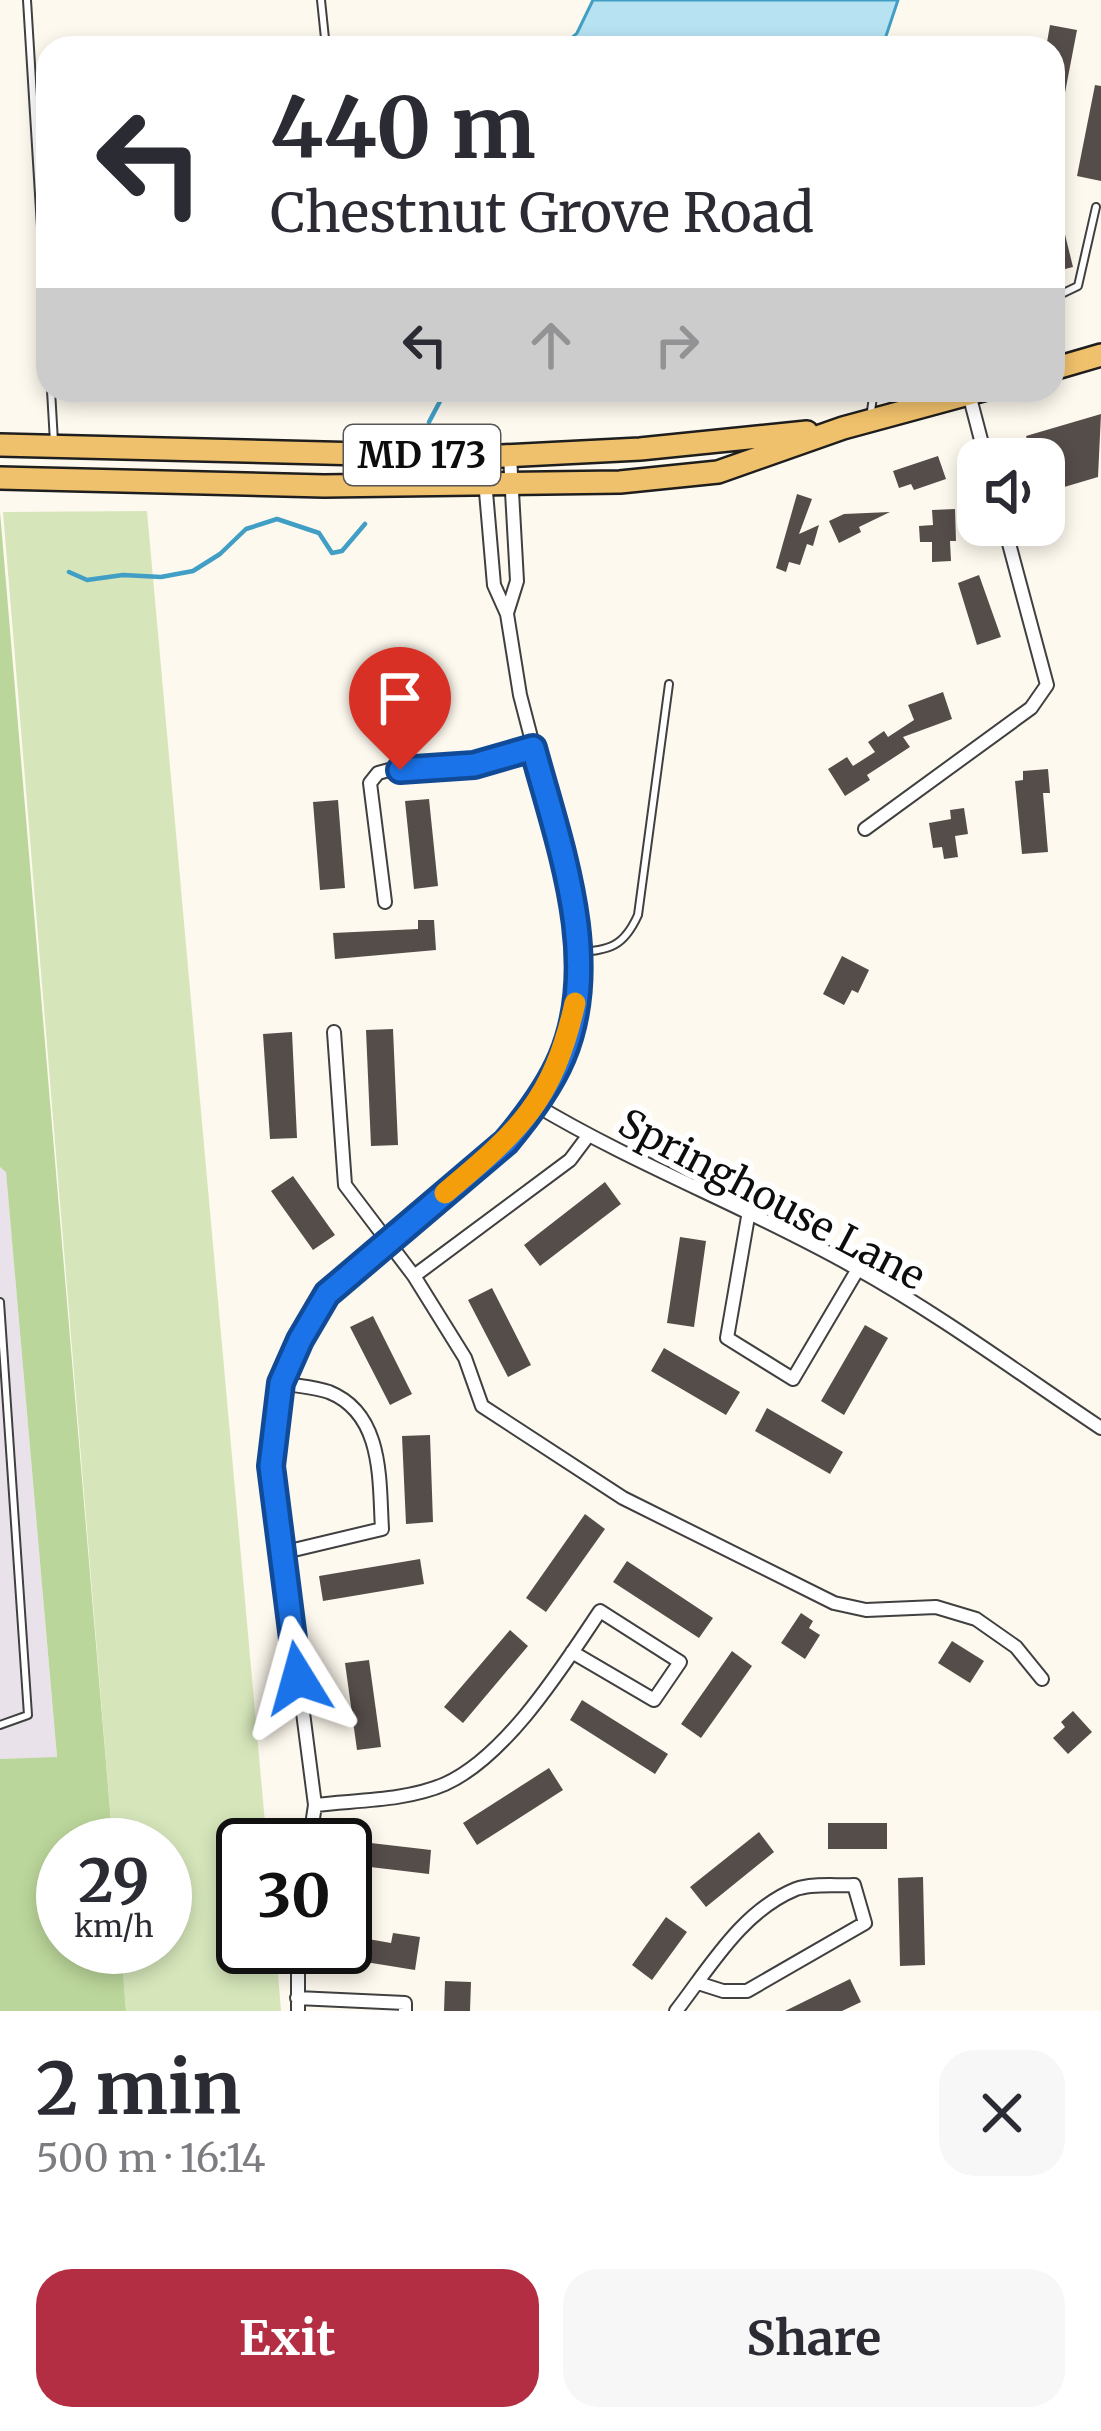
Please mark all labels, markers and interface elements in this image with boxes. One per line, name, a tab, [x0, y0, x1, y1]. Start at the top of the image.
text: 440 m	[270, 75, 536, 181]
icon: left	[72, 84, 228, 240]
text: Chestnut Grove Road	[270, 179, 814, 247]
icon: left	[392, 312, 458, 378]
icon: ahead	[518, 312, 584, 378]
icon: right	[644, 312, 710, 378]
road number: MD 173	[344, 425, 500, 485]
map controls	[957, 438, 1065, 546]
button: sound	[957, 438, 1065, 546]
pin	[349, 647, 451, 770]
icon: arrive	[367, 665, 433, 731]
street label: Springhouse Lane	[610, 1098, 933, 1301]
position arrow	[235, 1615, 361, 1741]
speed limit sign: 30	[216, 1818, 372, 1974]
text: 29	[78, 1843, 150, 1918]
text: km/h	[74, 1907, 154, 1945]
text: 2 min	[36, 2043, 241, 2134]
button: close	[939, 2050, 1065, 2176]
text: 500 m · 16:14	[36, 2134, 266, 2183]
button: Exit	[36, 2269, 539, 2407]
button: Share	[563, 2269, 1065, 2407]

